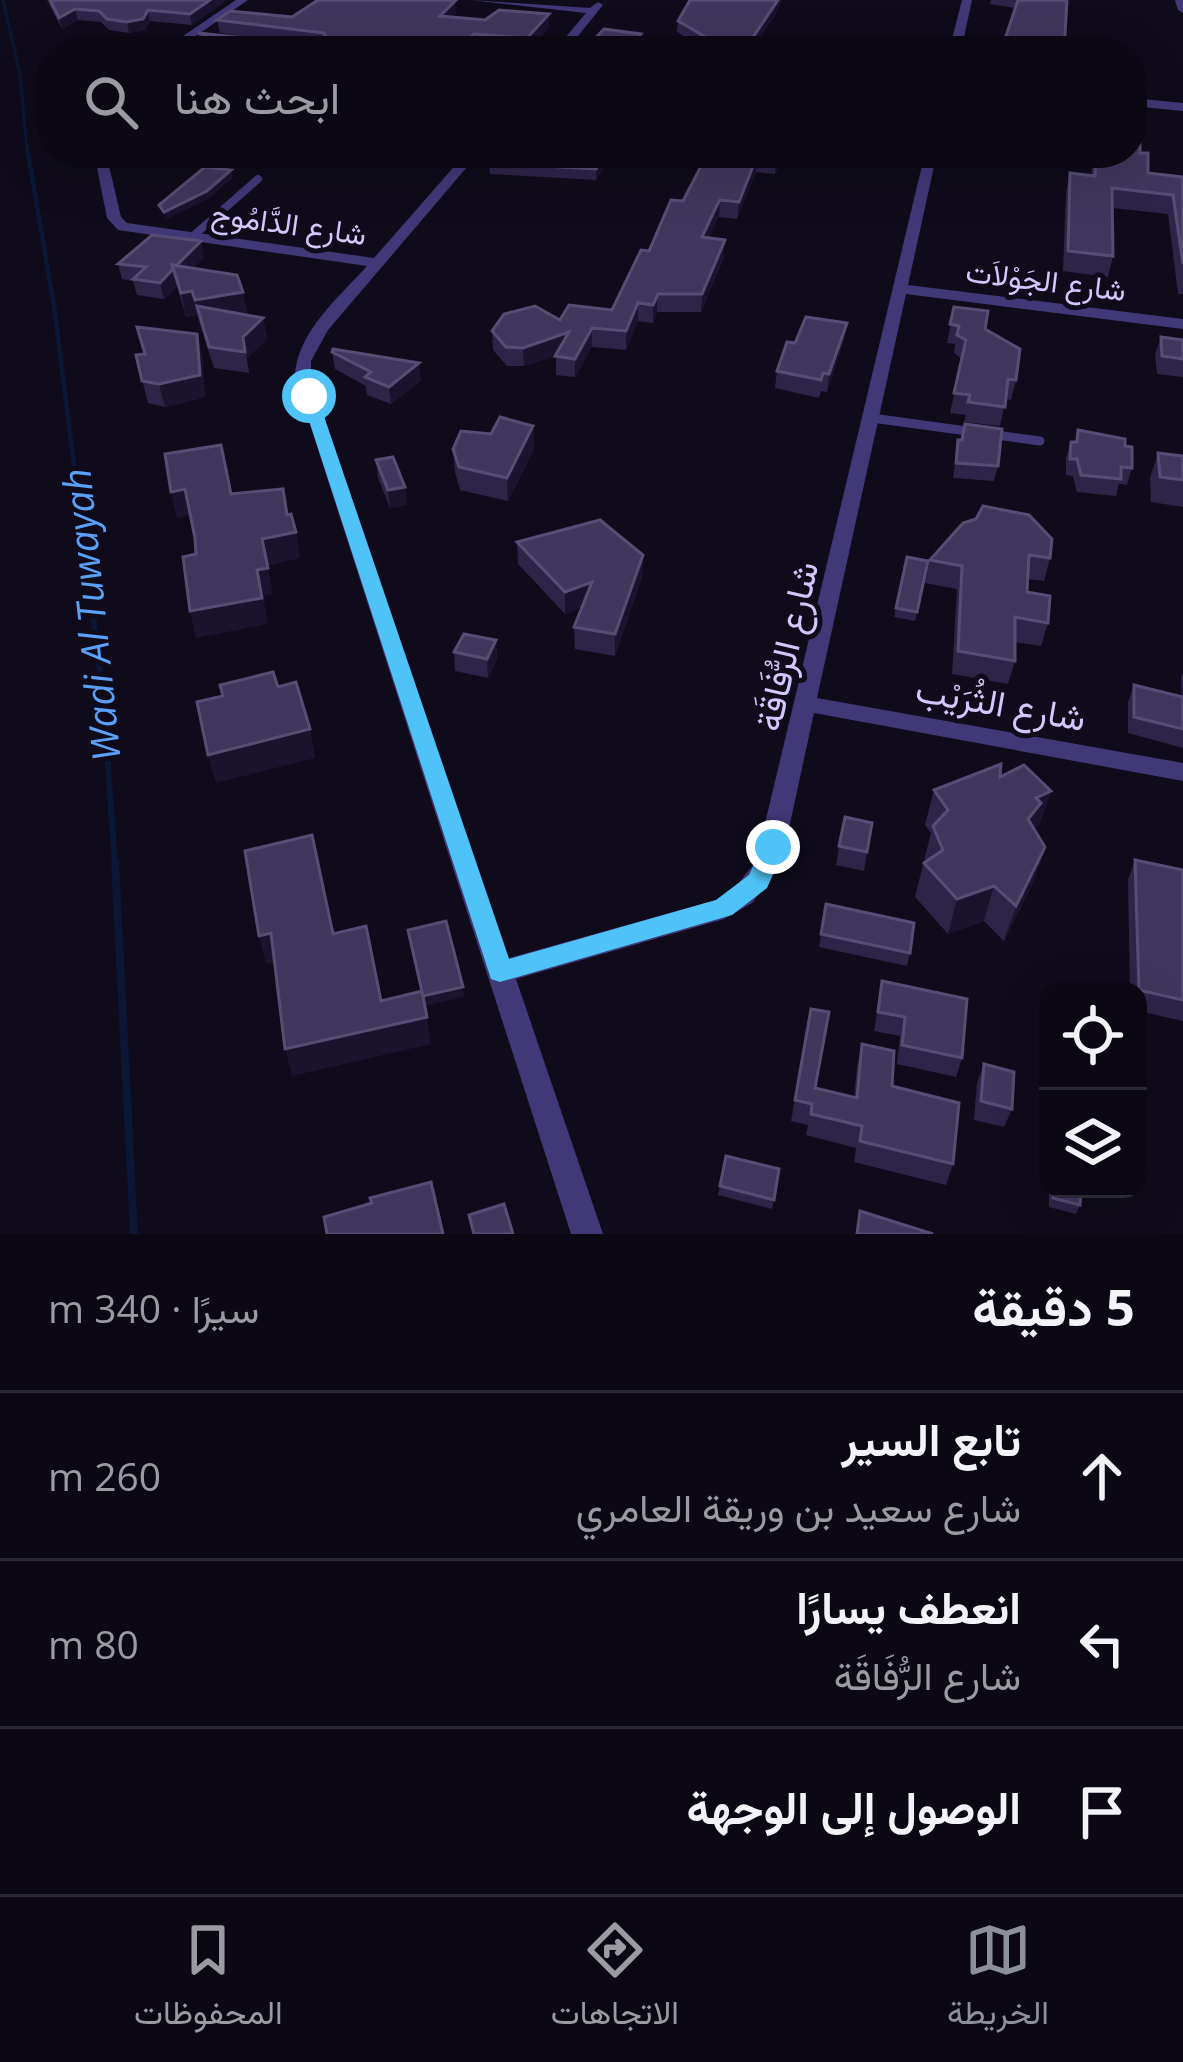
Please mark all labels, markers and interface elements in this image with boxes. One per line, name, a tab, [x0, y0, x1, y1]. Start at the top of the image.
search box	[36, 36, 1147, 168]
text: ابحث هنا	[174, 66, 340, 127]
icon: search	[78, 69, 144, 135]
street label: شارع الدَّامُوج	[209, 192, 369, 255]
street label: شارع الجَوْلاَت	[964, 250, 1128, 311]
route start	[282, 369, 336, 423]
water label: Wadi Al Tuwayah	[48, 466, 132, 764]
street label: شارع الرُّفَاقَة	[743, 556, 830, 736]
street label: شارع الثُرَيْب	[912, 664, 1090, 743]
route end	[746, 820, 800, 874]
map controls	[1039, 982, 1147, 1198]
button: locate	[1039, 982, 1147, 1090]
button: layers	[1039, 1090, 1147, 1198]
text: 5 دقيقة	[972, 1271, 1135, 1341]
text: سيرًا · 340 m	[48, 1281, 259, 1334]
text: تابع السير	[842, 1408, 1021, 1469]
icon: ahead	[1069, 1443, 1135, 1509]
text: 260 m	[48, 1449, 161, 1502]
text: شارع سعيد بن وريقة العامري	[576, 1480, 1021, 1533]
text: انعطف يسارًا	[796, 1576, 1021, 1637]
icon: left	[1069, 1611, 1135, 1677]
text: 80 m	[48, 1617, 139, 1670]
text: شارع الرُّفَاقَة	[834, 1648, 1021, 1701]
text: الوصول إلى الوجهة	[687, 1776, 1021, 1837]
icon: arrive	[1069, 1779, 1135, 1845]
tab: المحفوظات	[134, 1917, 283, 2042]
tab: الاتجاهات	[551, 1917, 679, 2042]
tab: الخريطة	[947, 1917, 1049, 2042]

